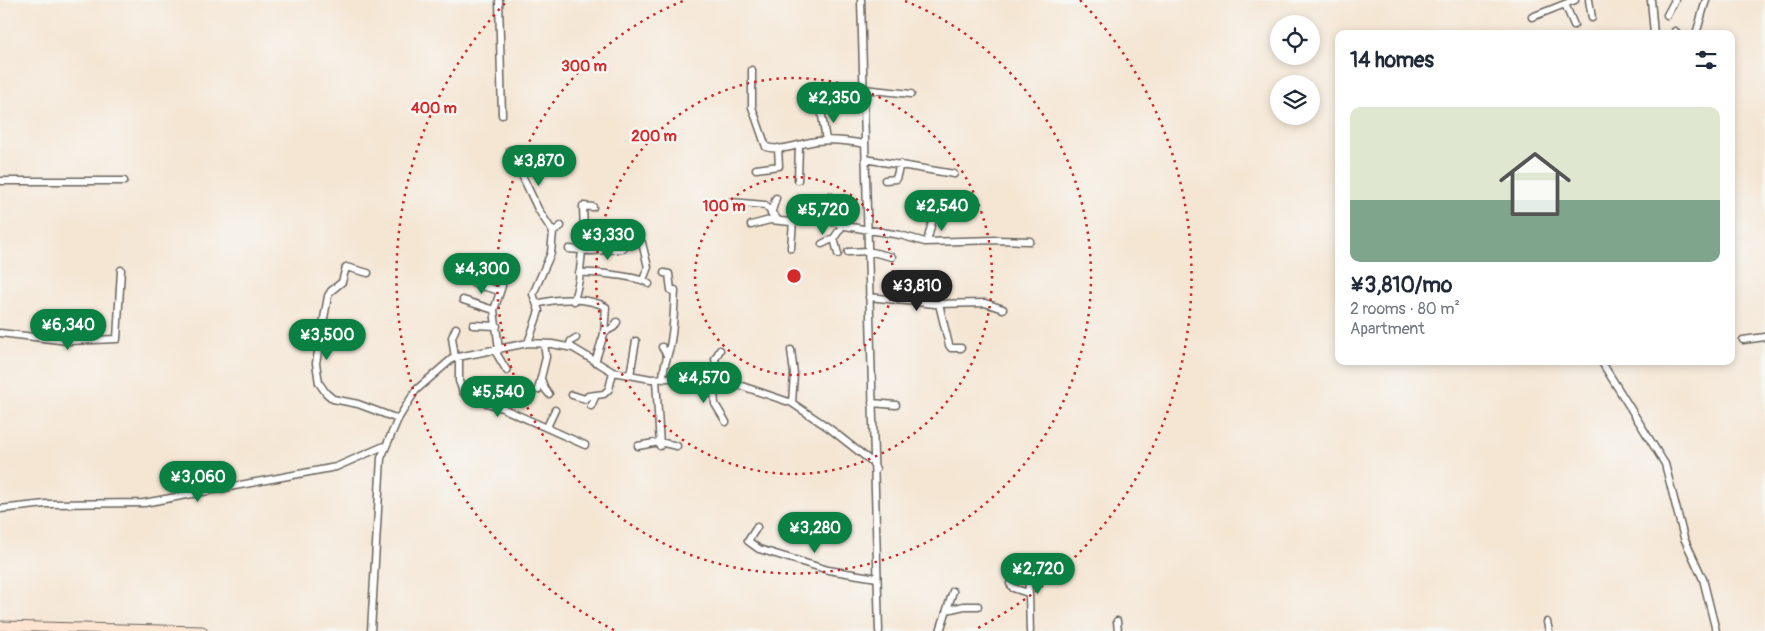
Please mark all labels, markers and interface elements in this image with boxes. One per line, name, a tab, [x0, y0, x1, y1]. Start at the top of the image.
map controls	[1270, 15, 1320, 125]
button: locate	[1270, 15, 1320, 65]
icon: filters	[1692, 46, 1720, 74]
text: 14 homes	[1350, 47, 1434, 74]
text: 300 m	[561, 57, 607, 76]
button: layers	[1270, 75, 1320, 125]
pin: ¥2,350	[793, 82, 875, 124]
text: ¥2,350	[808, 88, 860, 108]
text: 400 m	[411, 99, 457, 118]
text: 200 m	[631, 127, 677, 146]
icon: home	[1490, 139, 1580, 229]
pin: ¥3,870	[498, 144, 580, 187]
text: ¥3,870	[513, 151, 565, 171]
pin: ¥2,540	[901, 190, 983, 232]
pin: ¥5,720	[782, 194, 864, 236]
text: ¥2,540	[916, 196, 969, 216]
text: 100 m	[703, 197, 745, 216]
text: ¥5,720	[797, 200, 849, 220]
pin: ¥3,330	[567, 218, 649, 261]
text: ¥3,330	[582, 225, 634, 245]
pin: ¥4,300	[441, 252, 523, 295]
text: ¥4,300	[454, 259, 510, 279]
centre of rings	[785, 267, 803, 285]
pin: ¥3,810	[876, 270, 958, 312]
text: ¥3,810/mo	[1350, 272, 1452, 299]
text: ¥3,810	[892, 276, 942, 296]
text: 2 rooms · 80 m²	[1350, 299, 1460, 319]
pin: ¥6,340	[27, 308, 109, 351]
text: ¥6,340	[41, 315, 95, 335]
pin: ¥3,500	[286, 318, 368, 361]
text: Apartment	[1350, 319, 1425, 339]
text: ¥3,500	[300, 325, 354, 345]
pin: ¥4,570	[663, 362, 745, 404]
text: ¥4,570	[678, 368, 730, 388]
pin: ¥5,540	[457, 376, 539, 418]
text: ¥5,540	[472, 382, 524, 402]
pin: ¥3,060	[157, 460, 239, 503]
text: ¥3,060	[170, 467, 226, 487]
pin: ¥3,280	[774, 512, 856, 554]
text: ¥3,280	[789, 518, 841, 538]
pin: ¥2,720	[997, 552, 1079, 595]
text: ¥2,720	[1012, 559, 1064, 579]

